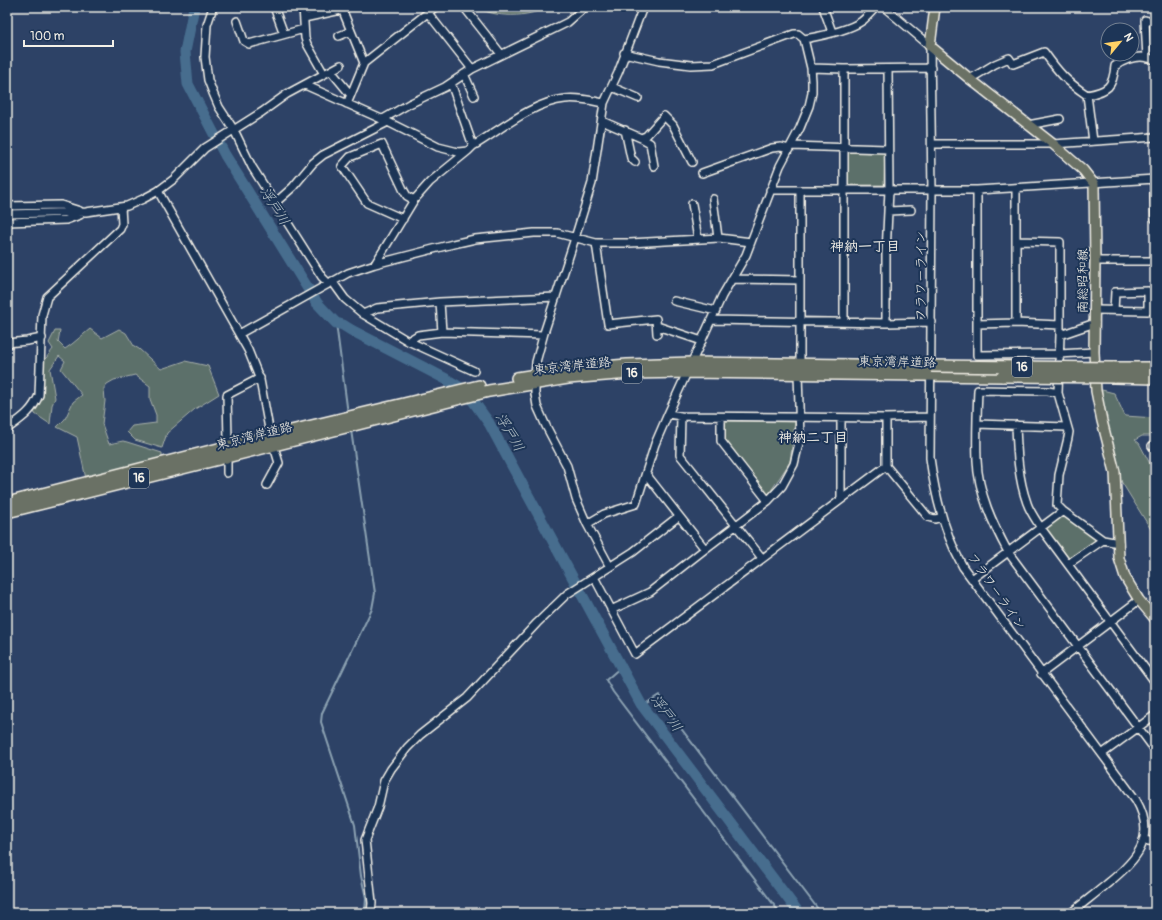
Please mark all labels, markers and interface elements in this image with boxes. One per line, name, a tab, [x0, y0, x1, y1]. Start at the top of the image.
scale bar	[24, 22, 113, 48]
north arrow	[1100, 22, 1140, 62]
text: 100 m	[30, 29, 65, 44]
text: N	[1121, 31, 1136, 44]
water label: 浮戸川	[256, 184, 293, 229]
street label: フラワーライン	[913, 231, 929, 321]
district label: 神納一丁目	[830, 238, 900, 255]
street label: 南総昭和線	[1075, 248, 1091, 314]
street label: 東京湾岸道路	[858, 353, 936, 371]
street label: 東京湾岸道路	[532, 354, 612, 378]
road number: 16	[1012, 357, 1032, 377]
road number: 16	[622, 363, 642, 383]
water label: 浮戸川	[492, 410, 527, 455]
street label: 東京湾岸道路	[214, 419, 294, 453]
district label: 神納二丁目	[778, 429, 848, 446]
road number: 16	[129, 468, 149, 488]
street label: フラワーライン	[964, 550, 1029, 633]
water label: 浮戸川	[647, 691, 686, 735]

